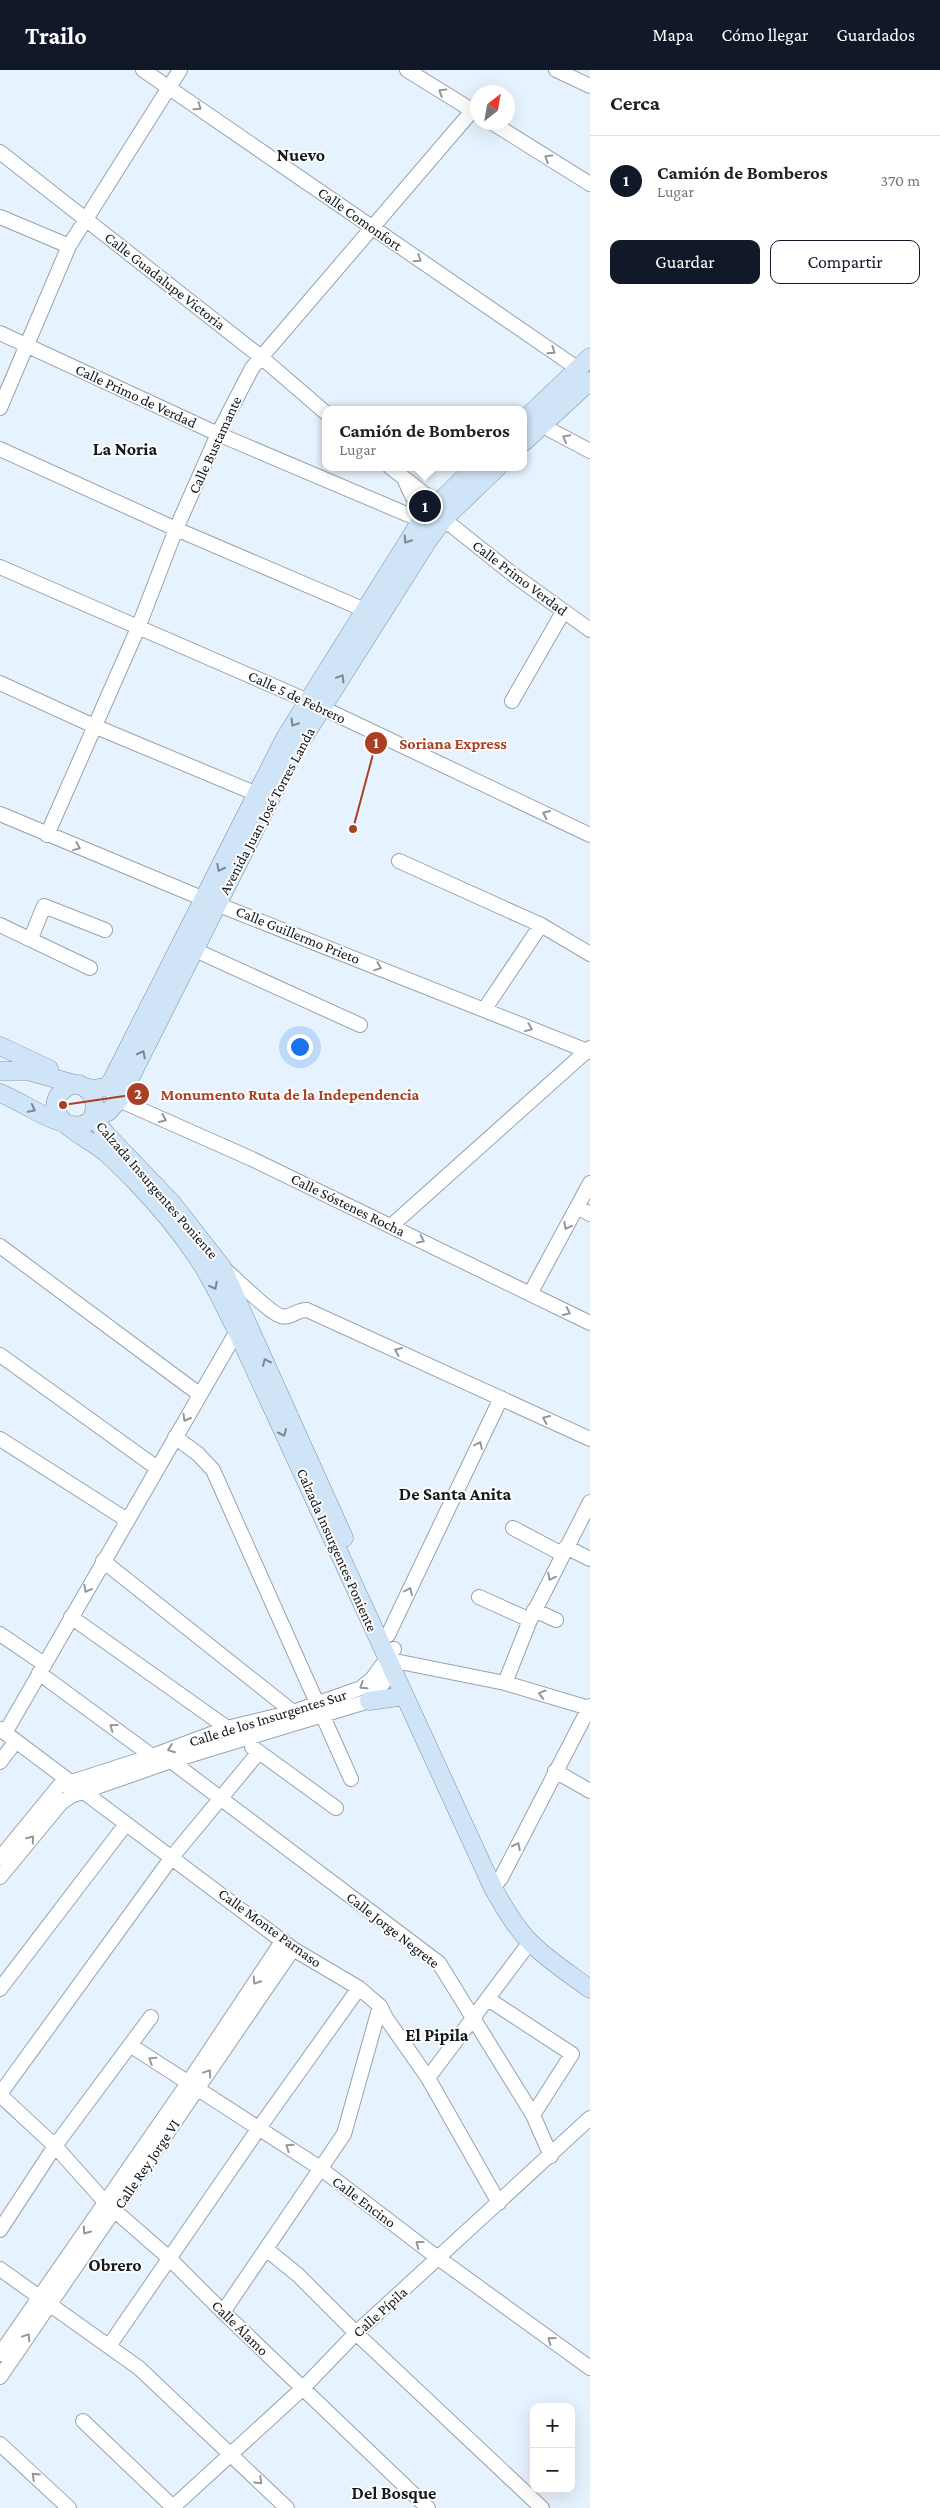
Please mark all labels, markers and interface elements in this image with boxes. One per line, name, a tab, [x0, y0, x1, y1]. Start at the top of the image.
text: Trailo	[25, 22, 87, 49]
text: Mapa	[652, 25, 693, 45]
text: Cómo llegar	[721, 25, 808, 45]
text: Guardados	[836, 25, 915, 45]
north arrow	[470, 85, 515, 130]
one-way arrow	[439, 89, 448, 99]
text: Cerca	[610, 91, 660, 115]
one-way arrow	[192, 101, 202, 110]
district label: Nuevo	[277, 145, 325, 165]
one-way arrow	[545, 155, 554, 164]
text: Camión de Bomberos	[657, 162, 828, 183]
text: 1	[623, 172, 629, 189]
text: 370 m	[881, 172, 920, 189]
text: Lugar	[657, 183, 694, 200]
street label: Calle Comonfort	[315, 184, 406, 254]
street label: Calle Guadalupe Victoria	[101, 229, 228, 334]
button: Guardar	[610, 240, 760, 284]
button: Compartir	[770, 240, 920, 284]
one-way arrow	[412, 253, 422, 262]
one-way arrow	[546, 345, 556, 354]
street label: Calle Primo de Verdad	[73, 361, 199, 431]
street label: Calle Bustamante	[185, 393, 245, 496]
popup	[322, 406, 527, 471]
text: Camión de Bomberos	[339, 420, 510, 441]
one-way arrow	[562, 434, 571, 444]
district label: La Noria	[93, 439, 157, 459]
text: Lugar	[339, 441, 376, 458]
pin: 1	[409, 487, 441, 525]
one-way arrow	[404, 534, 413, 544]
street label: Calle Primo Verdad	[470, 537, 571, 619]
street label: Calle 5 de Febrero	[246, 667, 348, 727]
one-way arrow	[335, 675, 344, 684]
one-way arrow	[291, 718, 301, 727]
street label: Avenida Juan José Torres Landa	[216, 725, 319, 898]
callout: Soriana Express	[364, 728, 516, 759]
text: 1	[373, 735, 379, 751]
text: Soriana Express	[399, 735, 507, 752]
one-way arrow	[542, 810, 551, 820]
one-way arrow	[72, 841, 81, 851]
one-way arrow	[216, 862, 226, 871]
street label: Calle Guillermo Prieto	[234, 903, 362, 967]
one-way arrow	[373, 961, 382, 971]
one-way arrow	[524, 1022, 533, 1032]
your location	[287, 1034, 313, 1060]
one-way arrow	[136, 1050, 146, 1059]
callout: Monumento Ruta de la Independencia	[126, 1078, 429, 1109]
text: 2	[134, 1086, 142, 1102]
text: Monumento Ruta de la Independencia	[161, 1086, 420, 1103]
one-way arrow	[27, 1103, 36, 1113]
one-way arrow	[158, 1113, 167, 1124]
street label: Calzada Insurgentes Poniente	[92, 1118, 221, 1263]
street label: Calle Sóstenes Rocha	[288, 1170, 408, 1240]
one-way arrow	[563, 1221, 573, 1230]
one-way arrow	[416, 1234, 425, 1245]
one-way arrow	[208, 1281, 218, 1290]
one-way arrow	[562, 1306, 571, 1316]
one-way arrow	[394, 1347, 403, 1358]
one-way arrow	[262, 1358, 272, 1367]
one-way arrow	[182, 1413, 192, 1422]
one-way arrow	[542, 1414, 551, 1425]
one-way arrow	[277, 1428, 288, 1437]
one-way arrow	[473, 1441, 483, 1450]
street label: Calzada Insurgentes Poniente	[293, 1466, 380, 1635]
district label: De Santa Anita	[399, 1484, 511, 1504]
one-way arrow	[547, 1571, 557, 1580]
one-way arrow	[83, 1584, 93, 1593]
one-way arrow	[403, 1587, 413, 1596]
one-way arrow	[359, 1679, 368, 1689]
street label: Calle de los Insurgentes Sur	[187, 1686, 350, 1751]
one-way arrow	[538, 1690, 547, 1700]
one-way arrow	[109, 1724, 119, 1733]
one-way arrow	[167, 1742, 176, 1753]
one-way arrow	[25, 1836, 34, 1845]
one-way arrow	[511, 1842, 521, 1851]
street label: Calle Monte Parnaso	[215, 1885, 325, 1971]
street label: Calle Jorge Negrete	[343, 1889, 443, 1972]
one-way arrow	[253, 1975, 262, 1985]
district label: El Pipila	[405, 2025, 469, 2045]
one-way arrow	[148, 2056, 157, 2066]
one-way arrow	[202, 2069, 211, 2079]
street label: Calle Rey Jorge VI	[111, 2116, 184, 2212]
one-way arrow	[285, 2144, 294, 2153]
street label: Calle Encino	[329, 2173, 399, 2231]
one-way arrow	[83, 2226, 92, 2235]
one-way arrow	[415, 2241, 425, 2250]
district label: Obrero	[88, 2255, 142, 2275]
street label: Calle Pípila	[350, 2284, 411, 2341]
street label: Calle Álamo	[209, 2297, 271, 2359]
one-way arrow	[21, 2333, 30, 2343]
one-way arrow	[548, 2337, 557, 2345]
map controls	[530, 2403, 575, 2493]
button: +	[530, 2403, 575, 2448]
button: −	[530, 2448, 575, 2493]
one-way arrow	[32, 2473, 41, 2482]
one-way arrow	[254, 2475, 263, 2484]
district label: Del Bosque	[352, 2483, 437, 2503]

